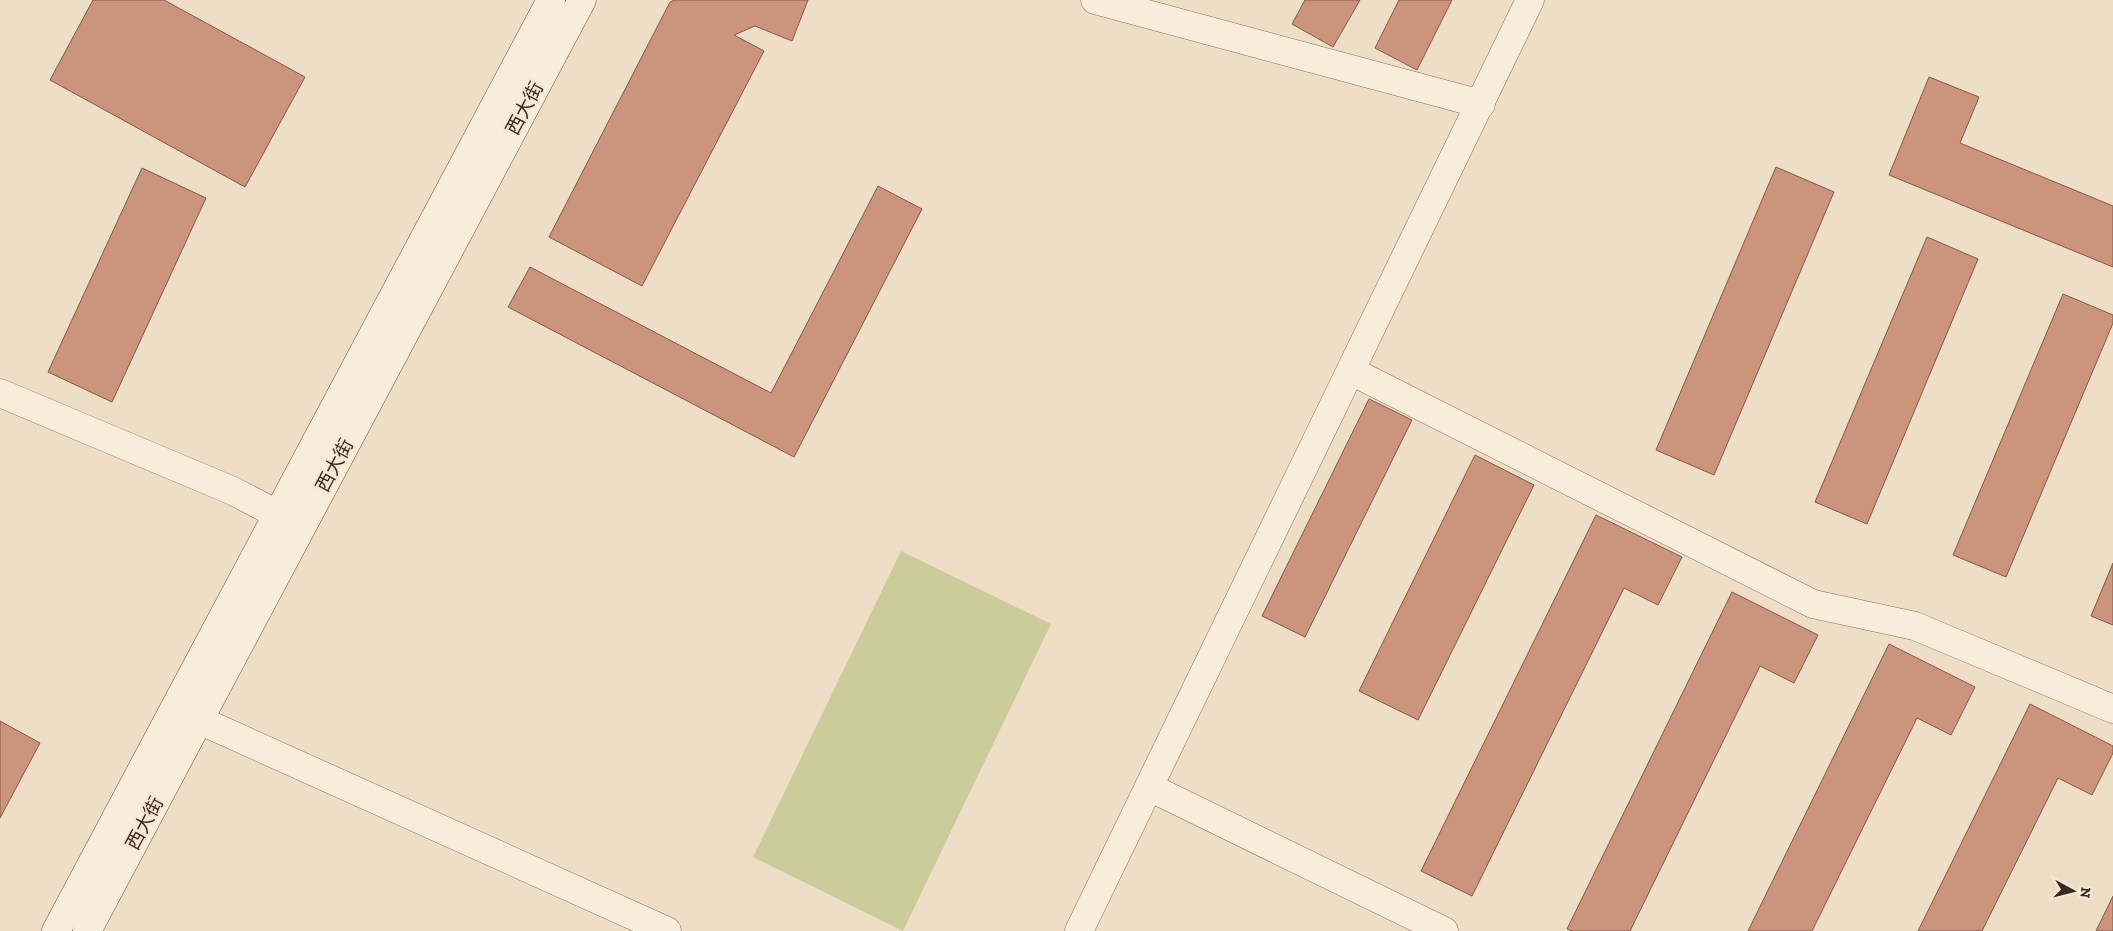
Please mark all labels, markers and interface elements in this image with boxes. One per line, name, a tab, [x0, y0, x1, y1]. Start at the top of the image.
street label: 西大街	[501, 78, 548, 139]
street label: 西大街	[311, 435, 358, 496]
street label: 西大街	[121, 793, 168, 854]
north arrow	[2048, 866, 2098, 916]
text: N	[2076, 886, 2094, 899]

